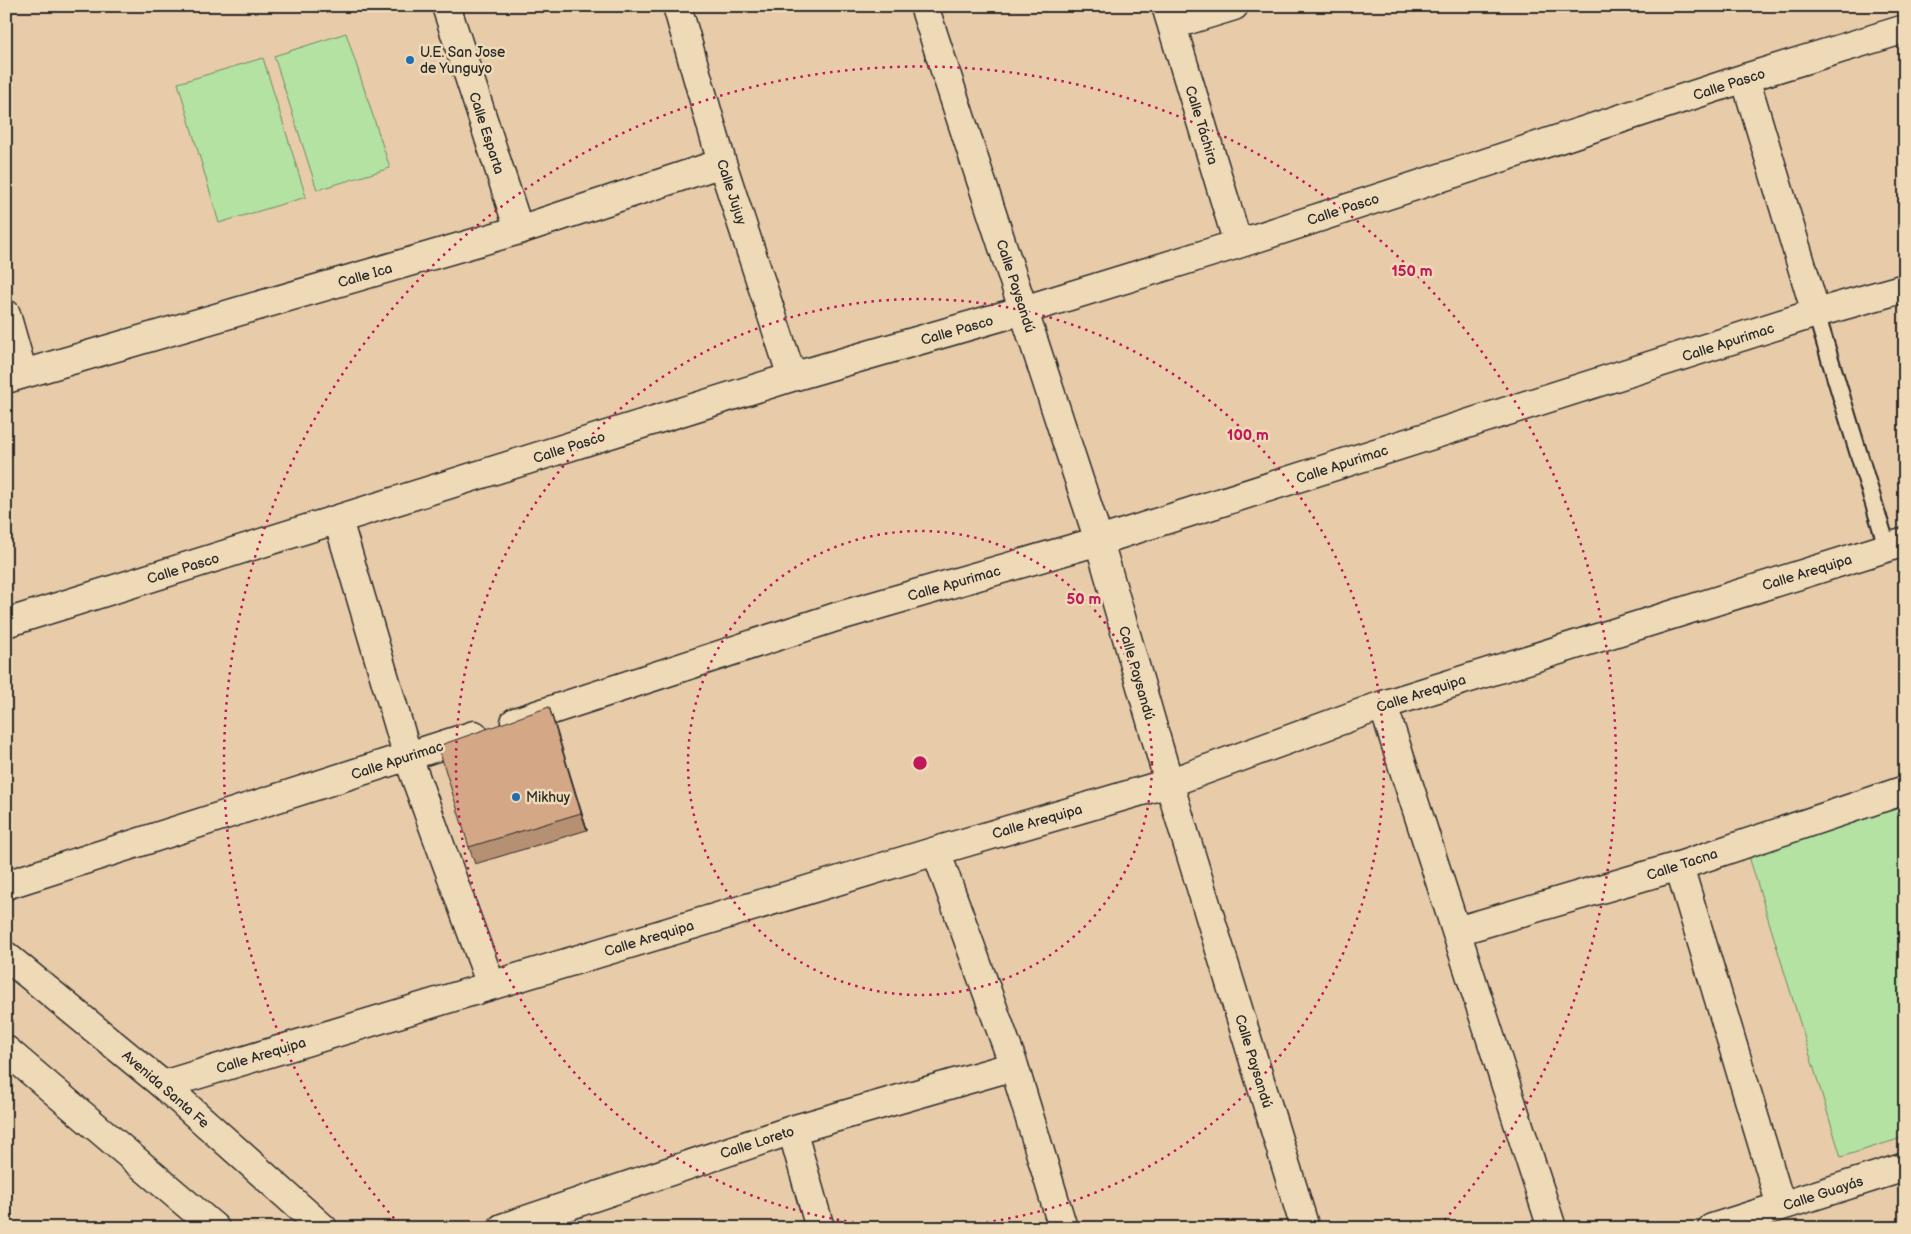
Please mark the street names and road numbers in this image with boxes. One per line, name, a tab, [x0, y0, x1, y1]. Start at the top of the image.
street label: Calle Pasco	[1691, 65, 1767, 104]
street label: Calle Táchira	[1181, 84, 1222, 167]
street label: Calle Esparta	[465, 90, 508, 176]
street label: Calle Jujuy	[713, 157, 750, 228]
street label: Calle Pasco	[1305, 190, 1381, 229]
street label: Calle Paysandú	[992, 237, 1039, 335]
street label: Calle Ica	[336, 260, 394, 291]
street label: Calle Pasco	[919, 312, 995, 349]
street label: Calle Apurimac	[1680, 320, 1776, 365]
street label: Calle Pasco	[531, 428, 607, 467]
street label: Calle Apurimac	[1294, 442, 1390, 487]
street label: Calle Pasco	[145, 549, 221, 588]
street label: Calle Arequipa	[1760, 551, 1854, 594]
street label: Calle Apurimac	[906, 562, 1002, 605]
street label: Calle Paysandú	[1115, 624, 1158, 722]
street label: Calle Arequipa	[1374, 671, 1468, 716]
street label: Calle Apurimac	[349, 738, 445, 783]
street label: Calle Arequipa	[990, 800, 1084, 842]
street label: Calle Tacna	[1644, 845, 1720, 884]
street label: Calle Arequipa	[602, 917, 696, 960]
street label: Calle Paysandú	[1231, 1012, 1276, 1110]
street label: Calle Arequipa	[214, 1034, 308, 1077]
street label: Avenida Santa Fe	[119, 1047, 213, 1132]
street label: Calle Loreto	[718, 1123, 796, 1162]
street label: Calle Guayás	[1781, 1173, 1865, 1214]

